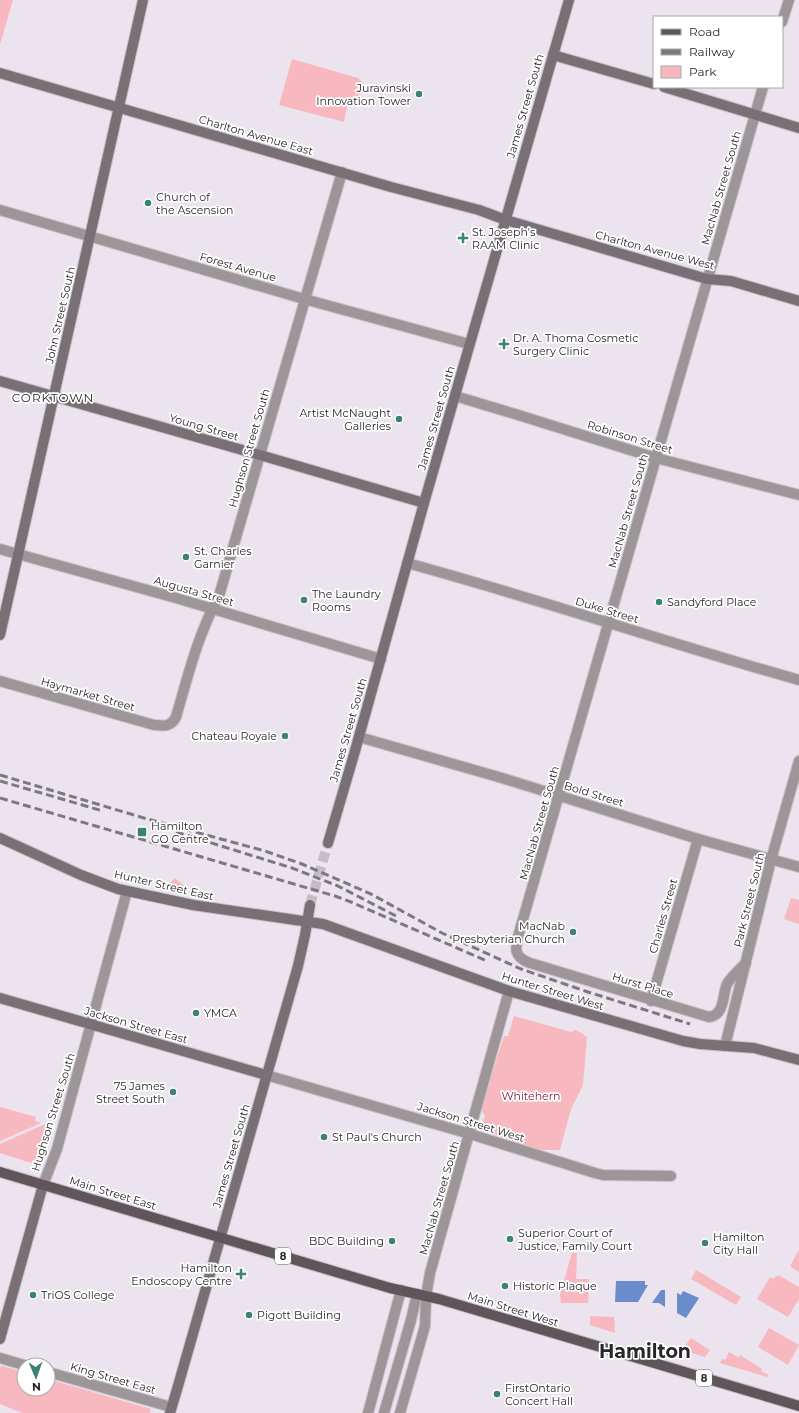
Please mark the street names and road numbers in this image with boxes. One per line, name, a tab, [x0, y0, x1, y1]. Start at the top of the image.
street label: James Street South	[503, 52, 547, 161]
street label: Charlton Avenue East	[197, 112, 315, 158]
street label: MacNab Street South	[698, 129, 744, 247]
street label: Charlton Avenue West	[594, 227, 717, 273]
street label: Forest Avenue	[198, 249, 278, 285]
street label: John Street South	[42, 265, 78, 366]
street label: James Street South	[414, 364, 458, 473]
street label: Hughson Street South	[225, 387, 273, 509]
street label: Young Street	[168, 410, 241, 444]
street label: Robinson Street	[586, 417, 675, 457]
street label: MacNab Street South	[605, 452, 651, 570]
street label: Augusta Street	[152, 573, 236, 609]
street label: Duke Street	[574, 594, 641, 626]
street label: Haymarket Street	[39, 674, 137, 714]
street label: James Street South	[326, 676, 370, 785]
street label: MacNab Street South	[516, 764, 562, 882]
street label: Bold Street	[562, 778, 626, 810]
street label: Park Street South	[730, 851, 768, 949]
street label: Hunter Street East	[113, 867, 216, 903]
street label: Charles Street	[646, 876, 681, 955]
street label: Hunter Street West	[500, 969, 606, 1013]
street label: Hurst Place	[611, 969, 676, 1001]
street label: Jackson Street East	[82, 1003, 190, 1047]
street label: Hughson Street South	[28, 1051, 78, 1173]
street label: Jackson Street West	[415, 1099, 527, 1145]
street label: James Street South	[209, 1102, 253, 1211]
street label: MacNab Street South	[416, 1139, 462, 1257]
street label: Main Street East	[68, 1173, 159, 1213]
road number: 8	[275, 1248, 291, 1264]
street label: Main Street West	[466, 1288, 561, 1330]
street label: King Street East	[69, 1359, 158, 1397]
road number: 8	[696, 1370, 712, 1386]

